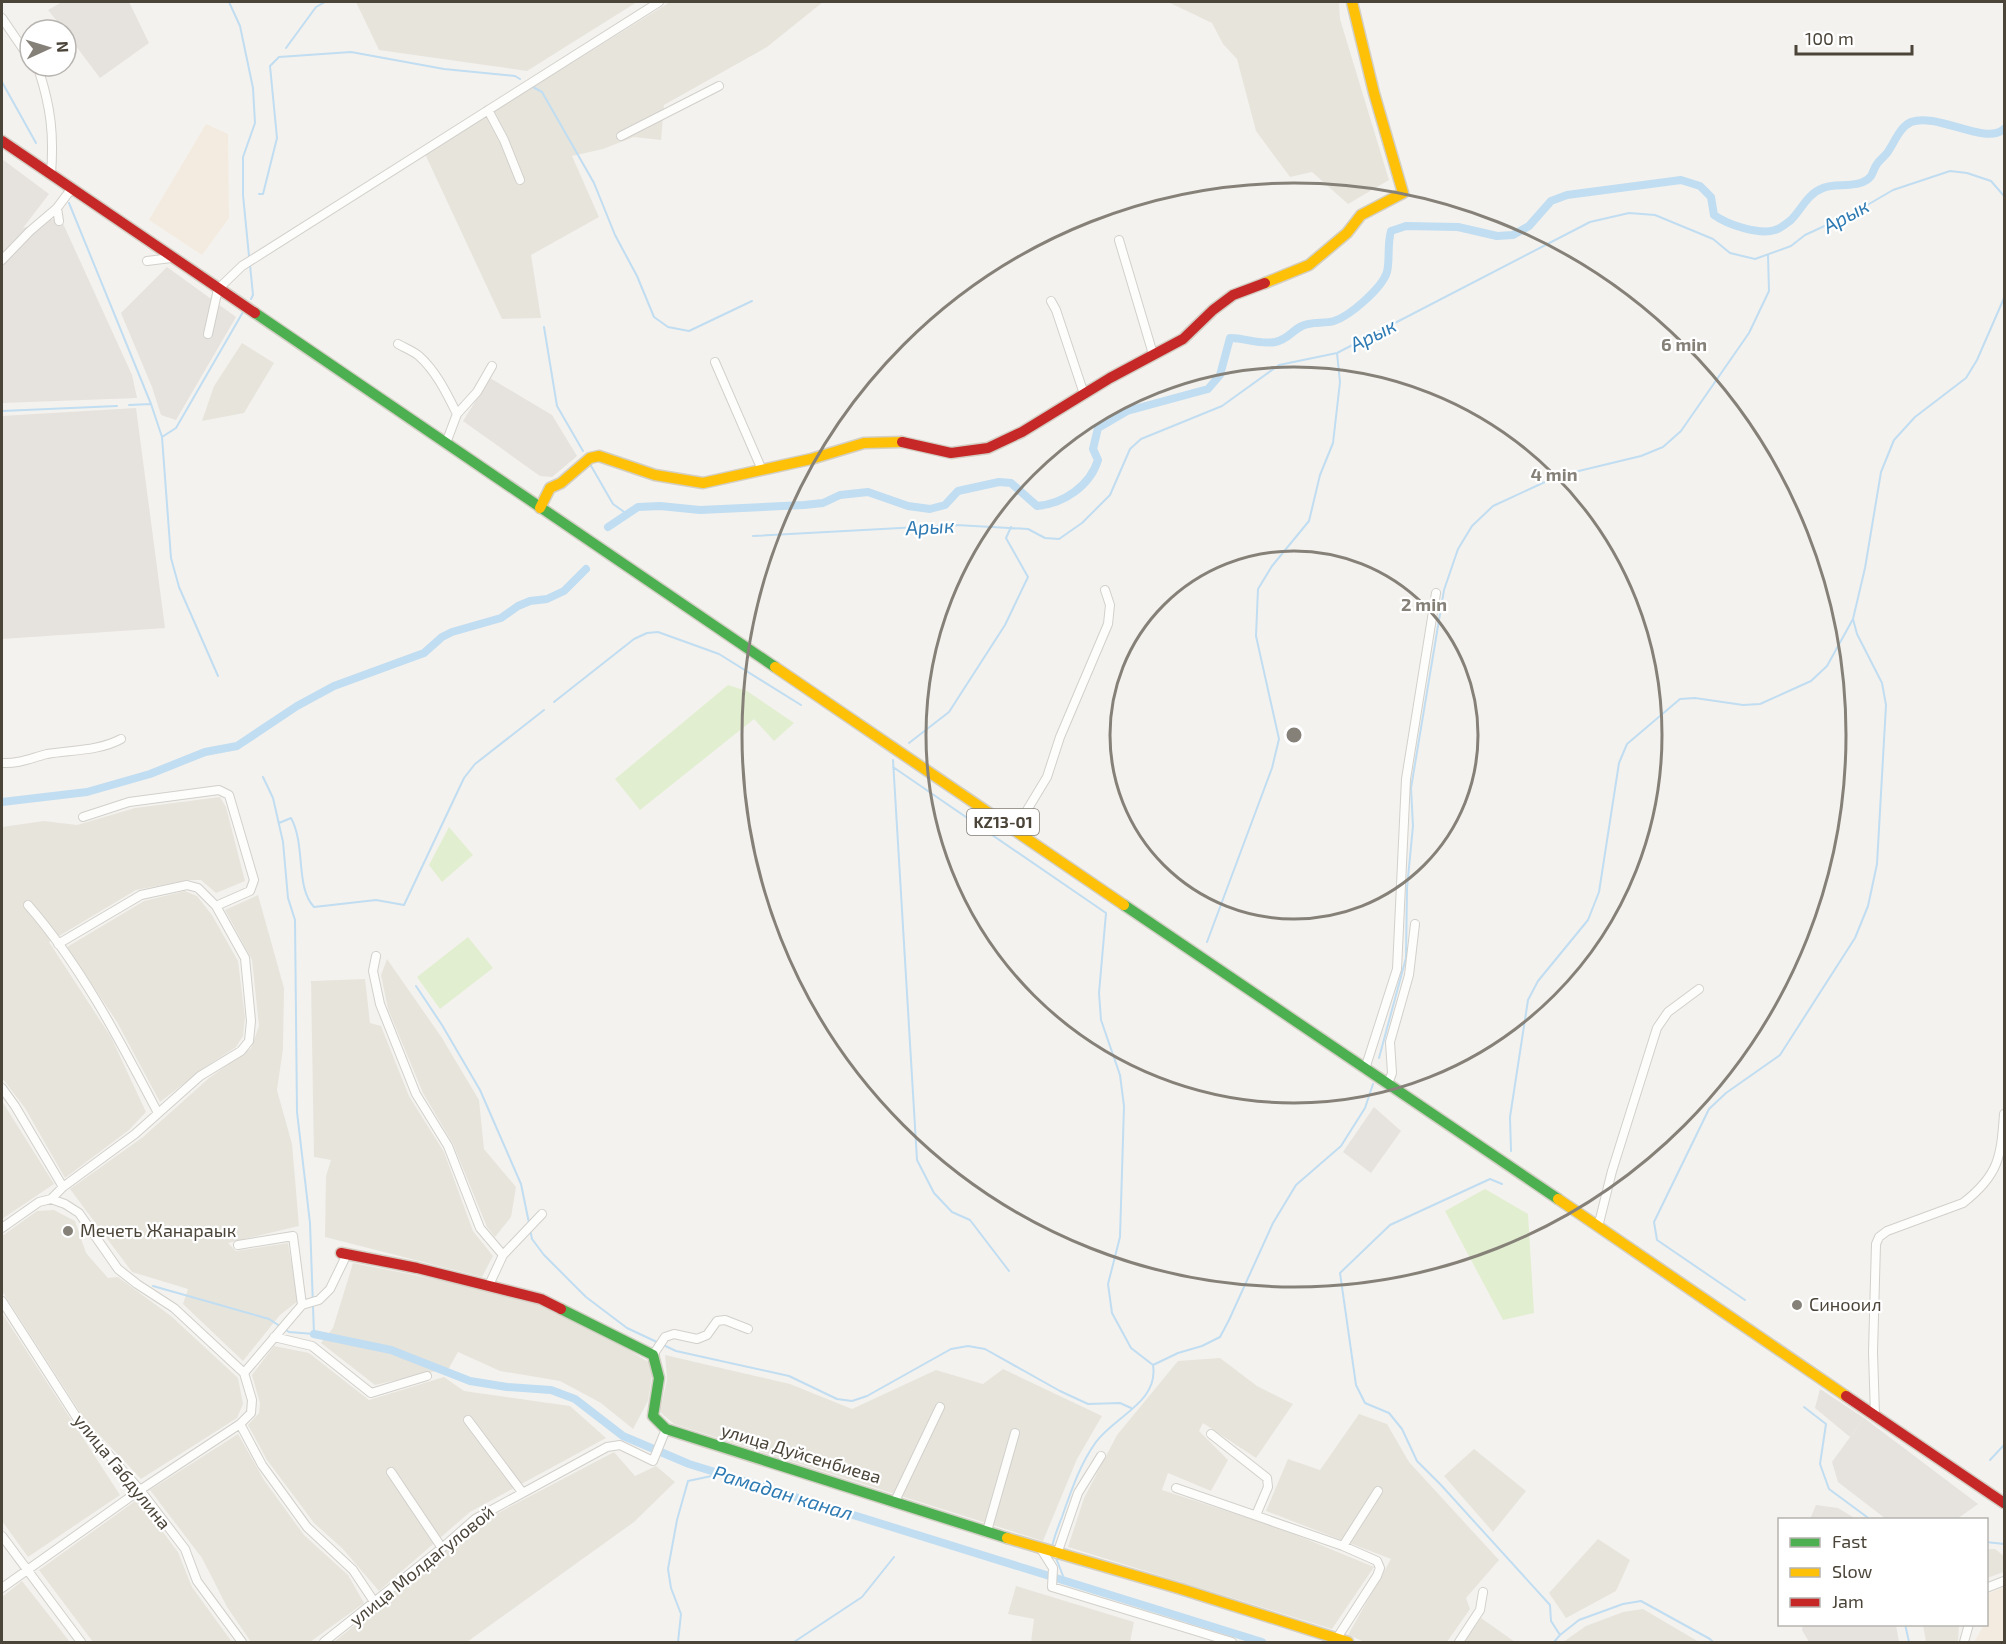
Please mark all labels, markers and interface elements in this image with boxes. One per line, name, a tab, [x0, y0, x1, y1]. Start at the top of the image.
north arrow	[18, 18, 78, 78]
scale bar	[1796, 18, 1912, 56]
text: 100 m	[1805, 27, 1854, 49]
text: N	[54, 40, 73, 53]
water label: Арык	[1817, 193, 1873, 238]
water label: Арык	[1344, 312, 1400, 356]
text: 6 min	[1661, 333, 1707, 355]
text: 4 min	[1531, 463, 1578, 485]
water label: Арык	[904, 513, 955, 539]
text: 2 min	[1401, 593, 1447, 615]
centre of rings	[1284, 725, 1304, 745]
road number: KZ13-01	[967, 809, 1039, 835]
place label: Мечеть Жанараык	[80, 1219, 237, 1241]
marker: Мечеть Жанараык	[61, 1224, 75, 1238]
place label: Синооил	[1809, 1293, 1882, 1315]
marker: Синооил	[1790, 1298, 1804, 1312]
street label: улица Габдулина	[69, 1409, 176, 1534]
street label: улица Дуйсенбиева	[719, 1418, 884, 1488]
water label: Рамадан канал	[710, 1459, 856, 1525]
street label: улица Молдагуловой	[345, 1500, 498, 1630]
legend	[1778, 1518, 1988, 1626]
text: Fast	[1832, 1530, 1867, 1552]
text: Slow	[1832, 1560, 1873, 1582]
text: Jam	[1832, 1590, 1864, 1612]

